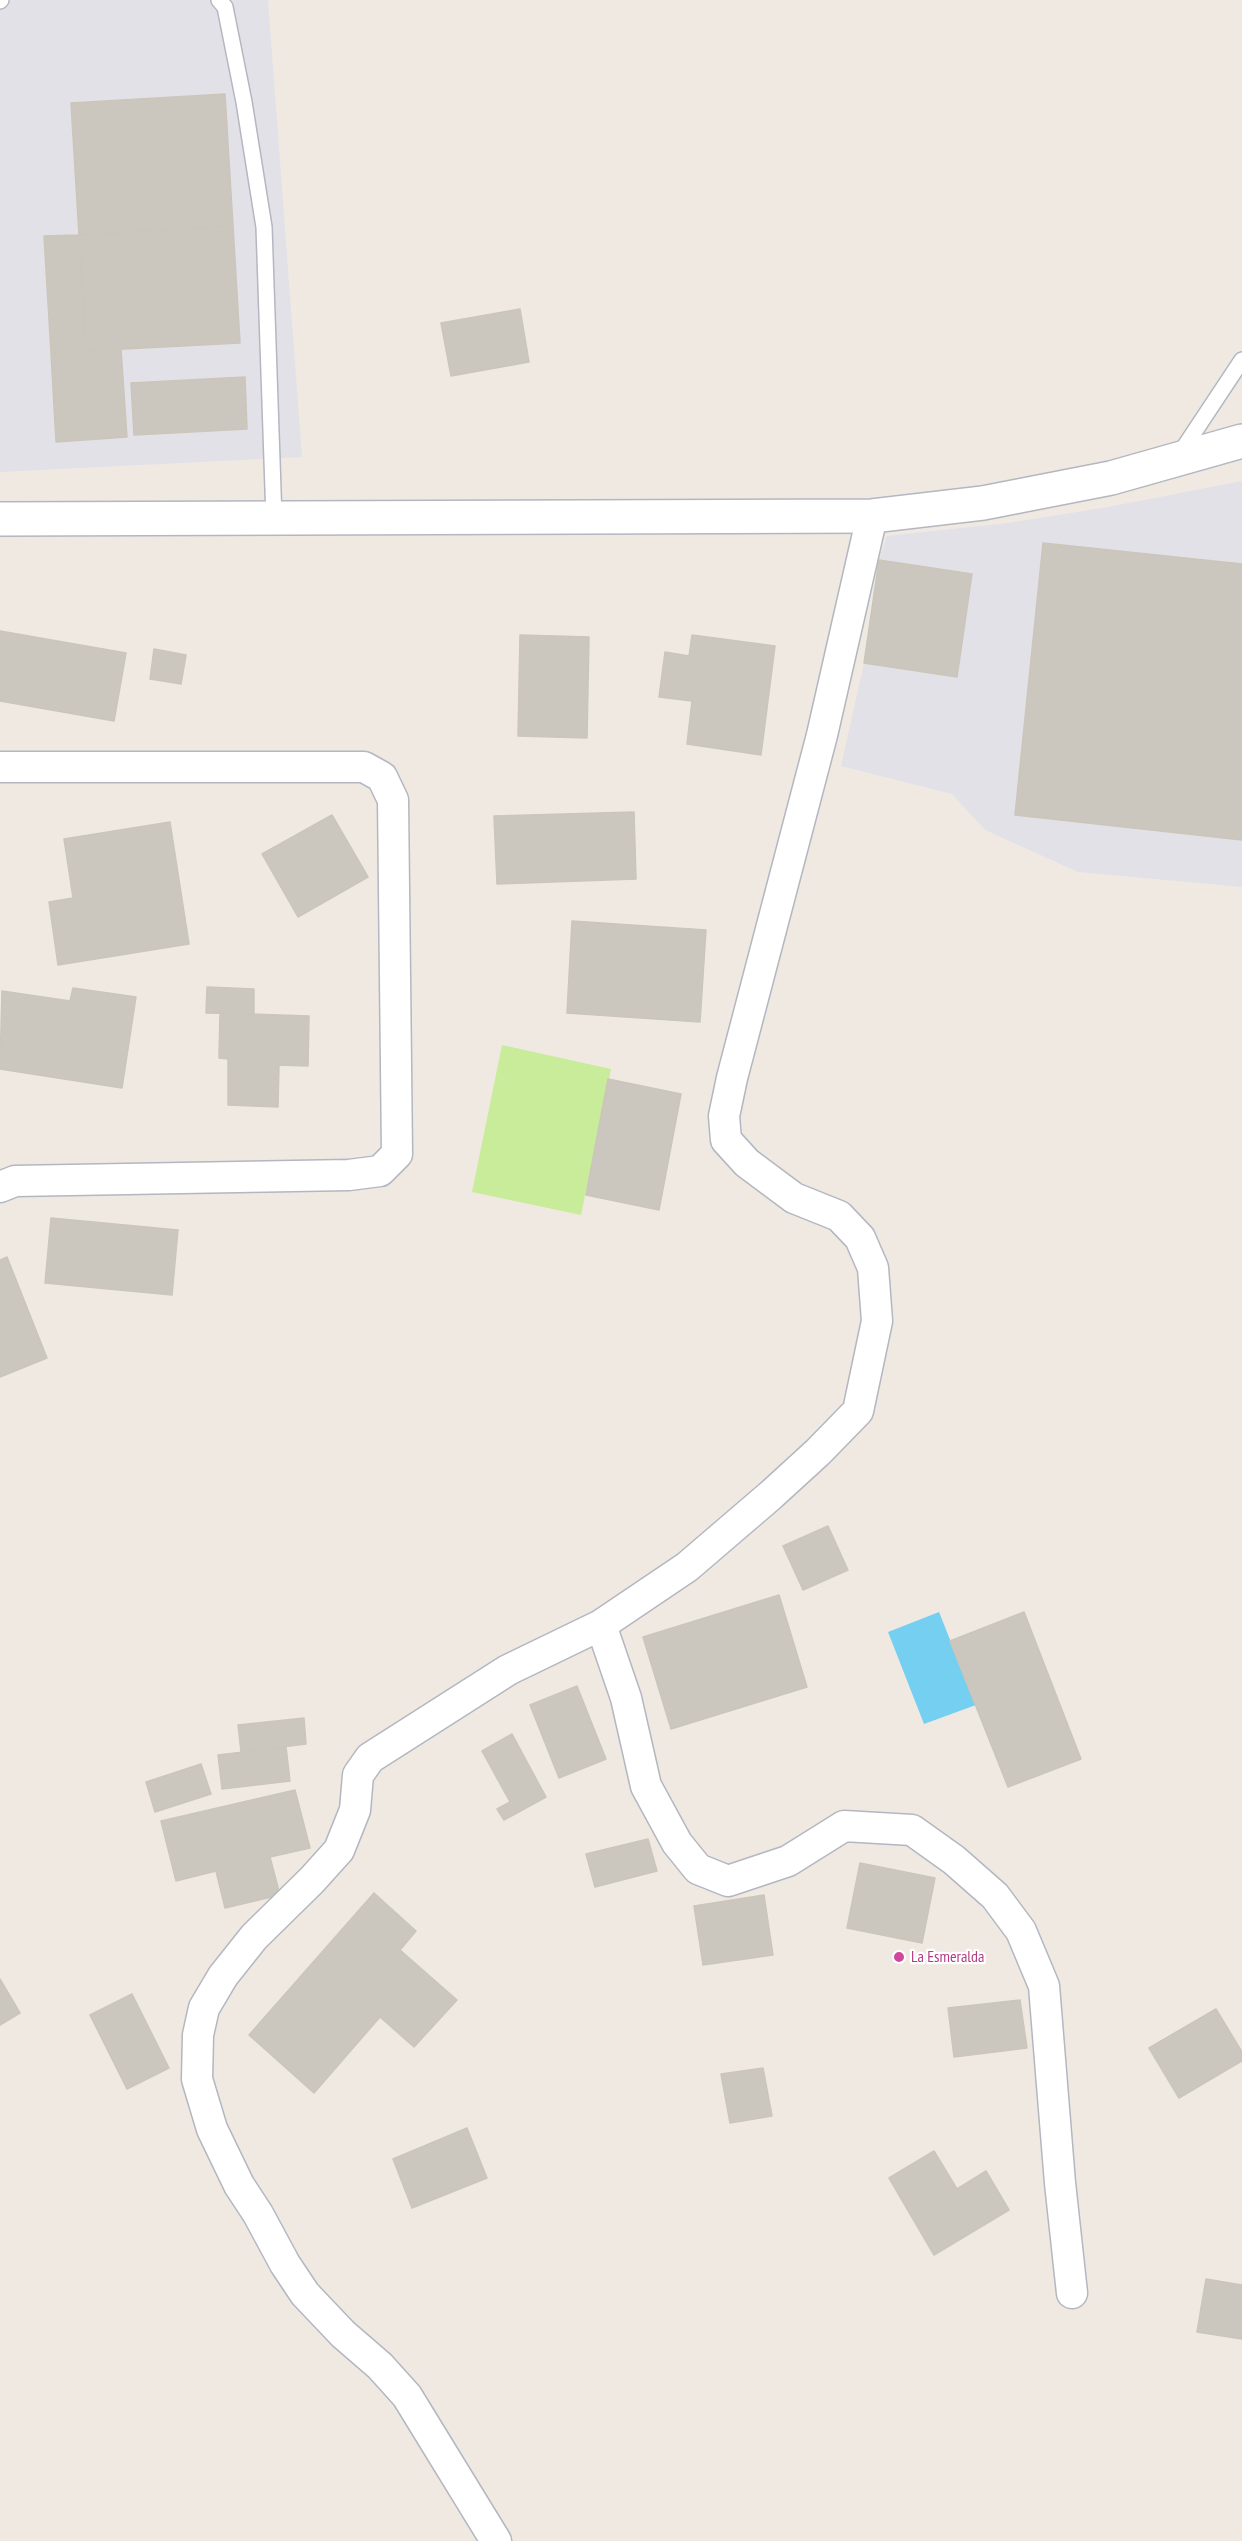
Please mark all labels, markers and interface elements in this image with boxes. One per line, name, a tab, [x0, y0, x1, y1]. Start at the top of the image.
place label: La Esmeralda	[911, 1947, 984, 1967]
marker: La Esmeralda	[892, 1950, 906, 1964]

